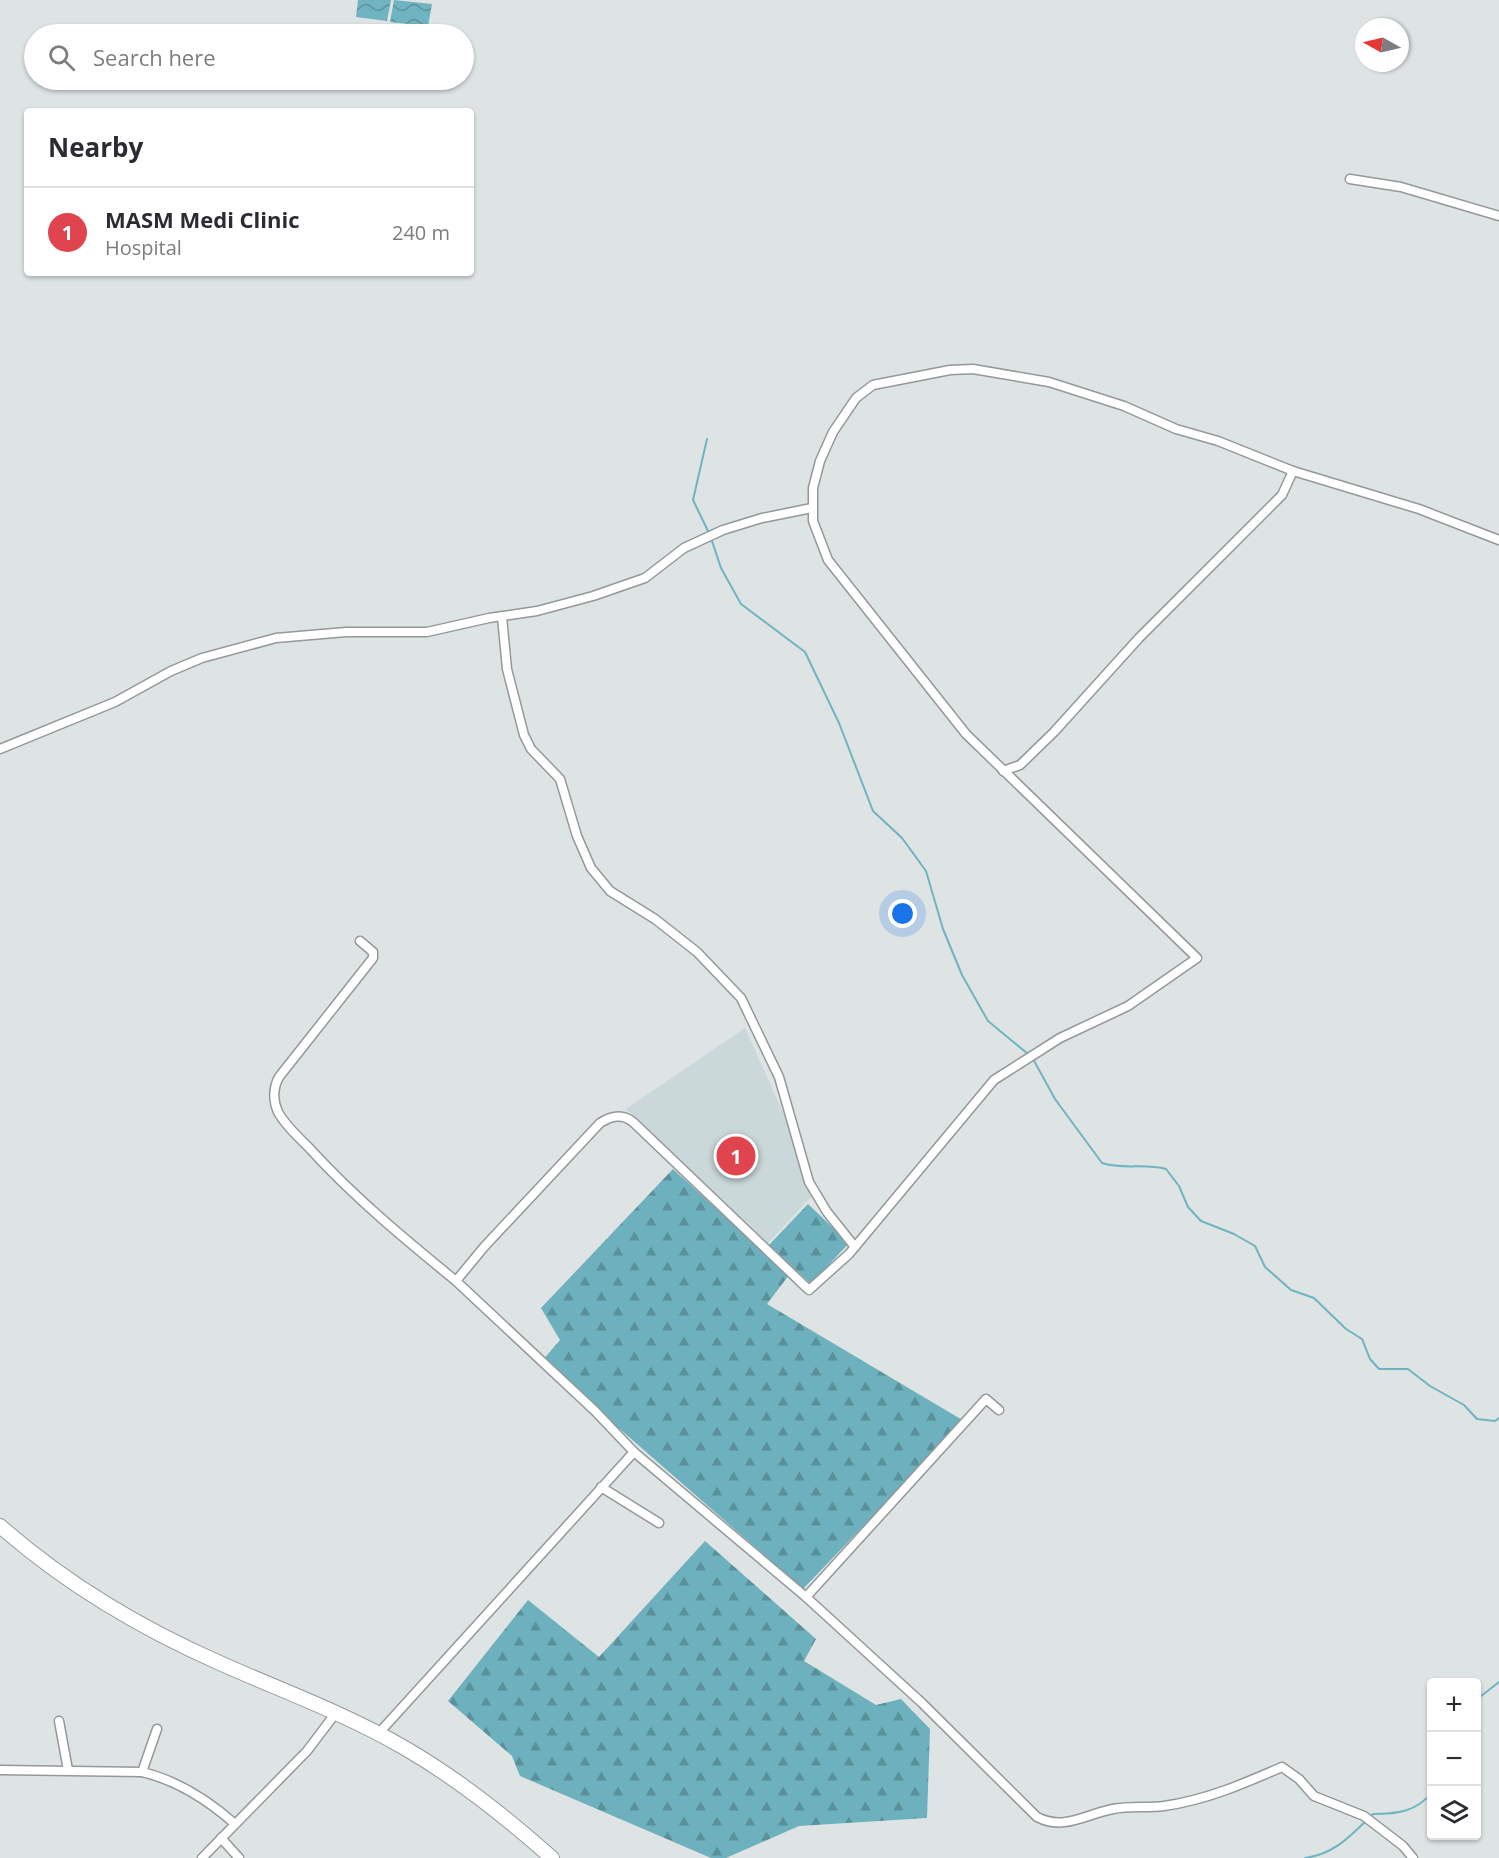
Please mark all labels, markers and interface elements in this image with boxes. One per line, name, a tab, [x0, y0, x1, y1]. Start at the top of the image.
north arrow	[1355, 18, 1409, 72]
search box	[24, 24, 474, 90]
icon: search	[45, 41, 78, 74]
text: Search here	[93, 42, 216, 72]
text: Nearby	[48, 129, 143, 165]
text: MASM Medi Clinic	[105, 204, 300, 234]
text: 1	[62, 219, 73, 246]
text: 240 m	[392, 219, 450, 246]
text: Hospital	[105, 234, 182, 261]
your location	[888, 899, 917, 928]
pin: 1	[716, 1134, 756, 1178]
map controls	[1427, 1678, 1481, 1840]
button: +	[1427, 1678, 1481, 1732]
button: −	[1427, 1732, 1481, 1786]
button: layers	[1427, 1786, 1481, 1840]

